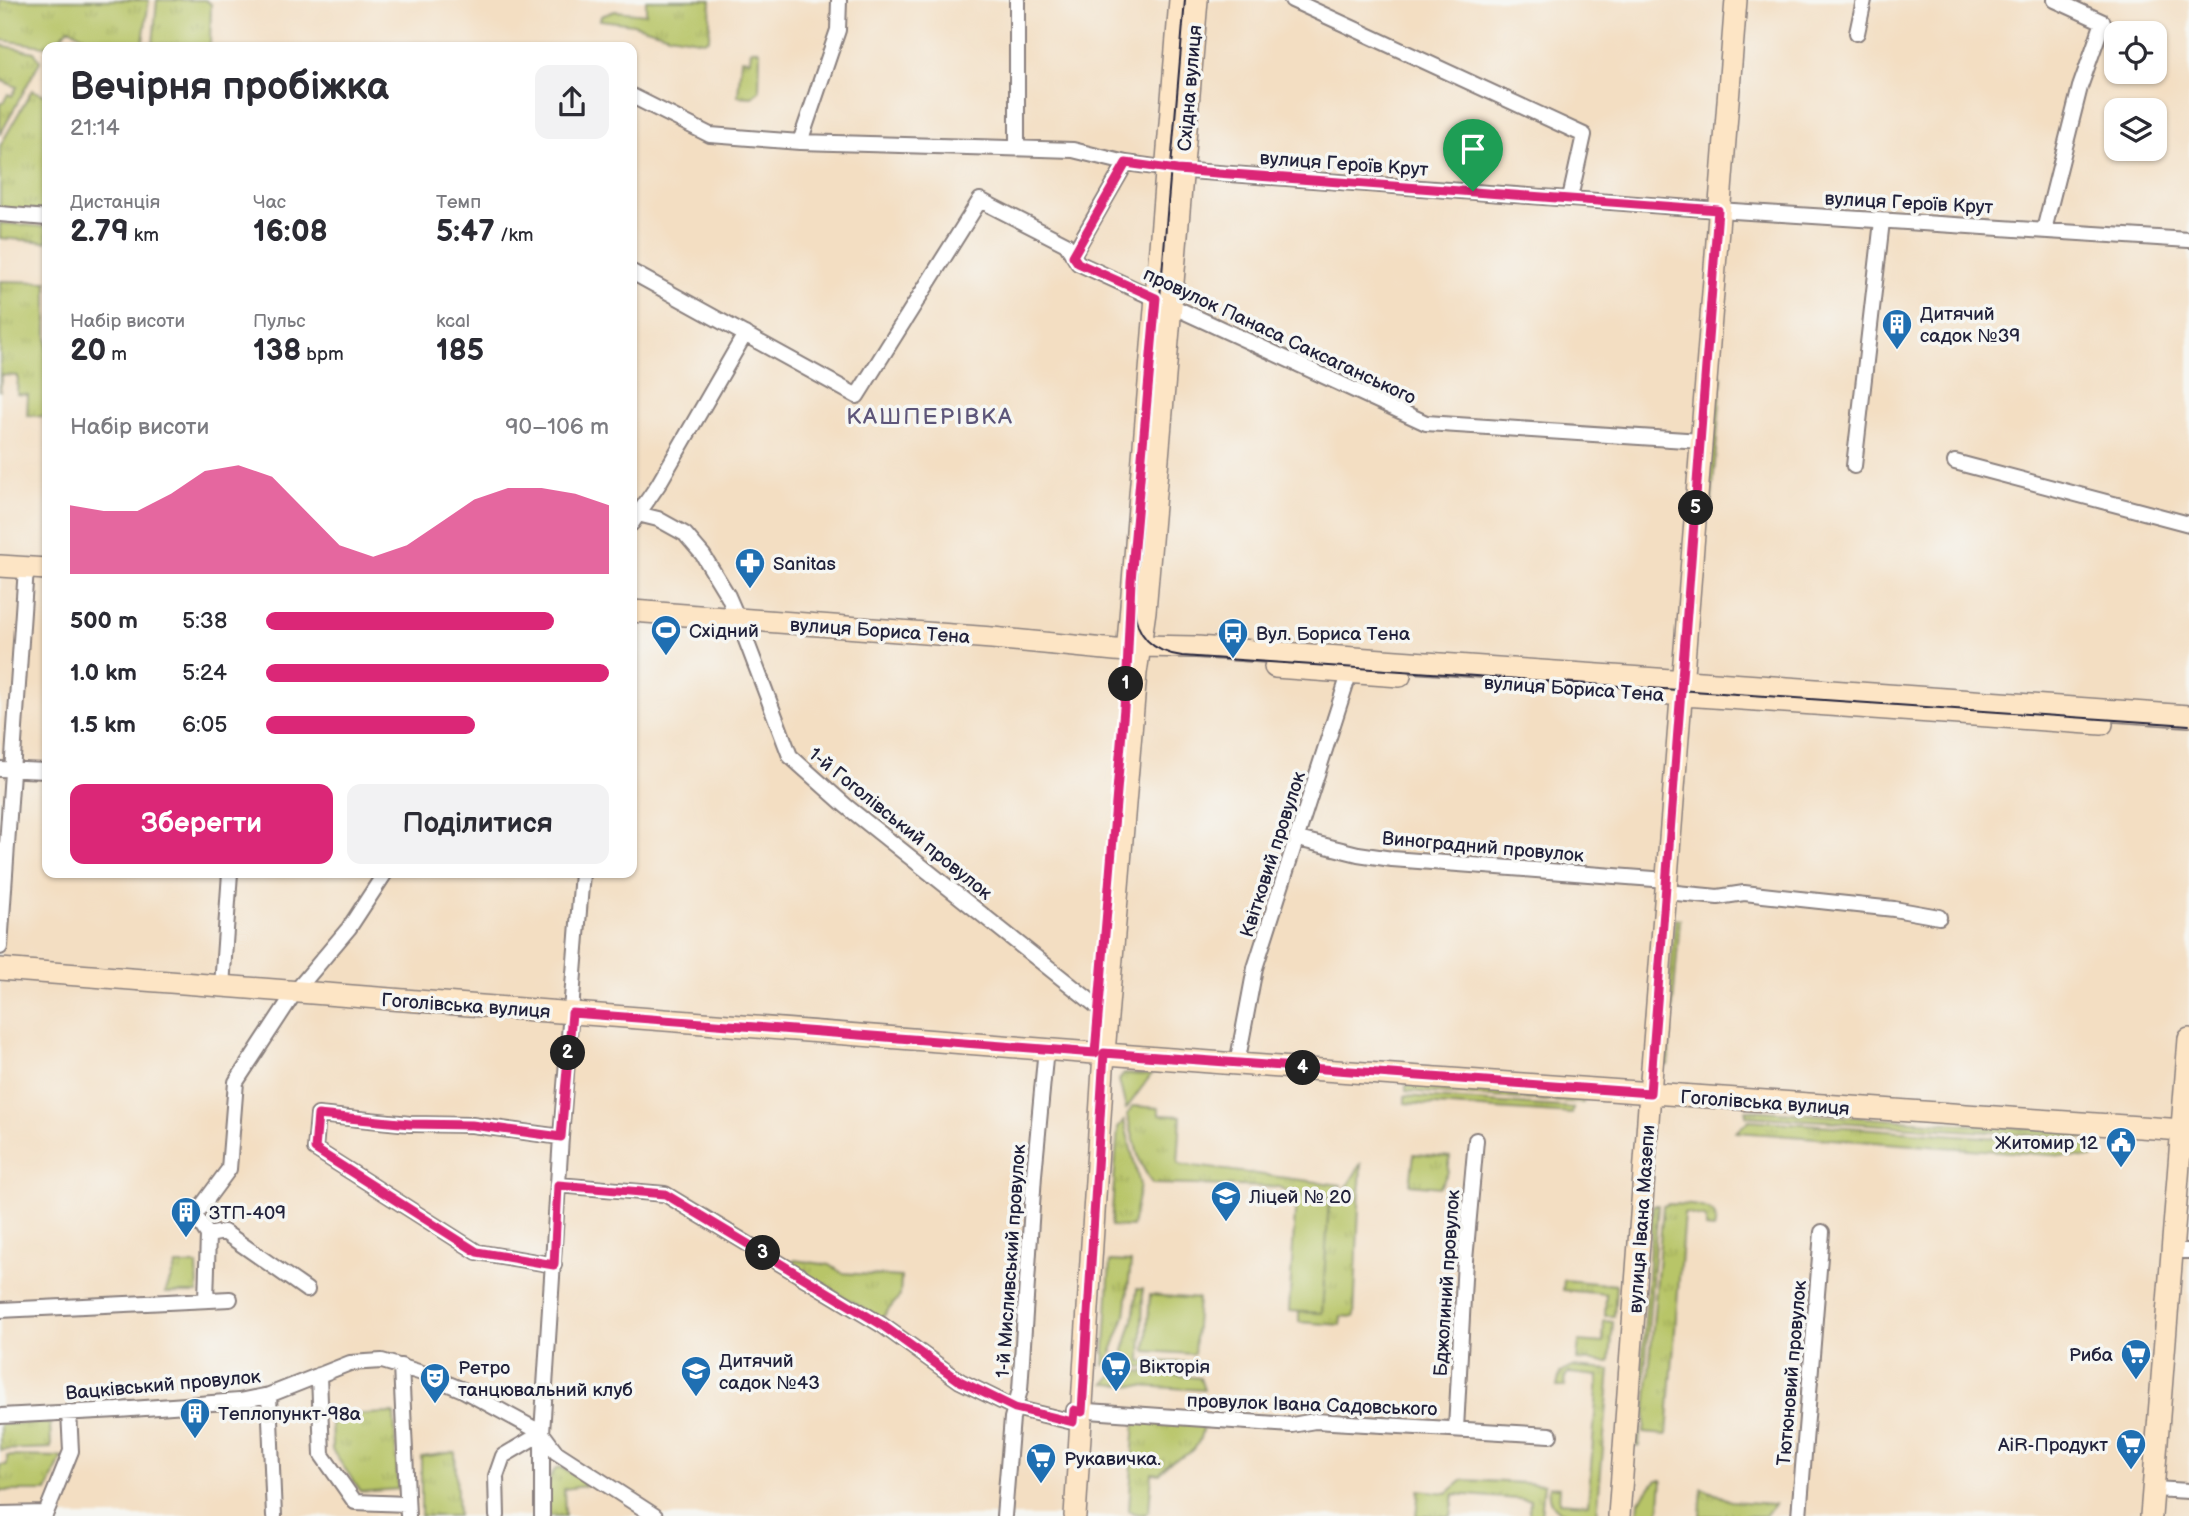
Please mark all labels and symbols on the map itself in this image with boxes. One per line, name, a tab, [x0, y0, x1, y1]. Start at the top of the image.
street label: Східна вулиця	[1174, 24, 1207, 152]
pin	[1443, 119, 1503, 191]
street label: вулиця Героїв Крут	[1259, 147, 1429, 182]
street label: вулиця Героїв Крут	[1824, 188, 1994, 219]
street label: провулок Панаса Саксаганського	[1139, 263, 1419, 410]
place label: Дитячий садок №39	[1920, 303, 2020, 348]
building icon: Дитячий садок №39	[1880, 307, 1914, 351]
district label: КАШПЕРІВКА	[846, 403, 1014, 431]
pin: 5	[1678, 490, 1714, 526]
pharmacy icon: Sanitas	[733, 546, 767, 590]
place label: Sanitas	[773, 553, 836, 576]
sports icon: Східний	[649, 613, 683, 657]
street label: вулиця Бориса Тена	[789, 614, 971, 649]
bus stop icon: Вул. Бориса Тена	[1216, 616, 1250, 660]
place label: Східний	[689, 620, 759, 643]
place label: Вул. Бориса Тена	[1256, 623, 1410, 646]
pin: 1	[1108, 666, 1144, 702]
street label: вулиця Бориса Тена	[1483, 672, 1665, 707]
street label: 1-й Гоголівський провулок	[804, 743, 996, 905]
street label: Квітковий провулок	[1236, 769, 1311, 940]
street label: Виноградний провулок	[1381, 827, 1585, 868]
street label: Гоголівська вулиця	[381, 989, 551, 1024]
pin: 2	[550, 1036, 586, 1070]
pin: 4	[1286, 1050, 1320, 1086]
street label: Гоголівська вулиця	[1680, 1086, 1850, 1121]
street label: вулиця Івана Мазепи	[1624, 1124, 1661, 1314]
public building icon: Житомир 12	[2104, 1125, 2138, 1169]
place label: Житомир 12	[1995, 1132, 2099, 1155]
street label: 1-й Мисливський провулок	[992, 1144, 1031, 1379]
school or university icon: Ліцей № 20	[1209, 1179, 1243, 1223]
place label: Ліцей № 20	[1248, 1186, 1351, 1209]
street label: Бджолиний провулок	[1429, 1189, 1465, 1377]
building icon: ЗТП-409	[169, 1195, 203, 1239]
place label: ЗТП-409	[209, 1202, 286, 1225]
pin: 3	[746, 1236, 780, 1270]
street label: Тютюновий провулок	[1773, 1279, 1812, 1467]
supermarket icon: Риба	[2119, 1337, 2153, 1381]
place label: Риба	[2069, 1344, 2113, 1367]
supermarket icon: Вікторія	[1099, 1349, 1133, 1393]
place label: Дитячий садок №43	[719, 1350, 820, 1395]
school or university icon: Дитячий садок №43	[679, 1354, 713, 1398]
place label: Вікторія	[1139, 1356, 1210, 1379]
place label: Ретро танцювальний клуб	[458, 1357, 633, 1402]
theatre icon: Ретро танцювальний клуб	[418, 1361, 452, 1405]
street label: Вацківський провулок	[65, 1366, 262, 1405]
street label: провулок Івана Садовського	[1186, 1390, 1438, 1421]
building icon: Теплопункт-98а	[178, 1396, 212, 1440]
place label: Теплопункт-98а	[218, 1403, 361, 1426]
supermarket icon: AiR-Продукт	[2114, 1427, 2148, 1471]
place label: AiR-Продукт	[1998, 1434, 2108, 1457]
supermarket icon: Рукавичка.	[1024, 1441, 1058, 1485]
place label: Рукавичка.	[1064, 1448, 1161, 1471]

